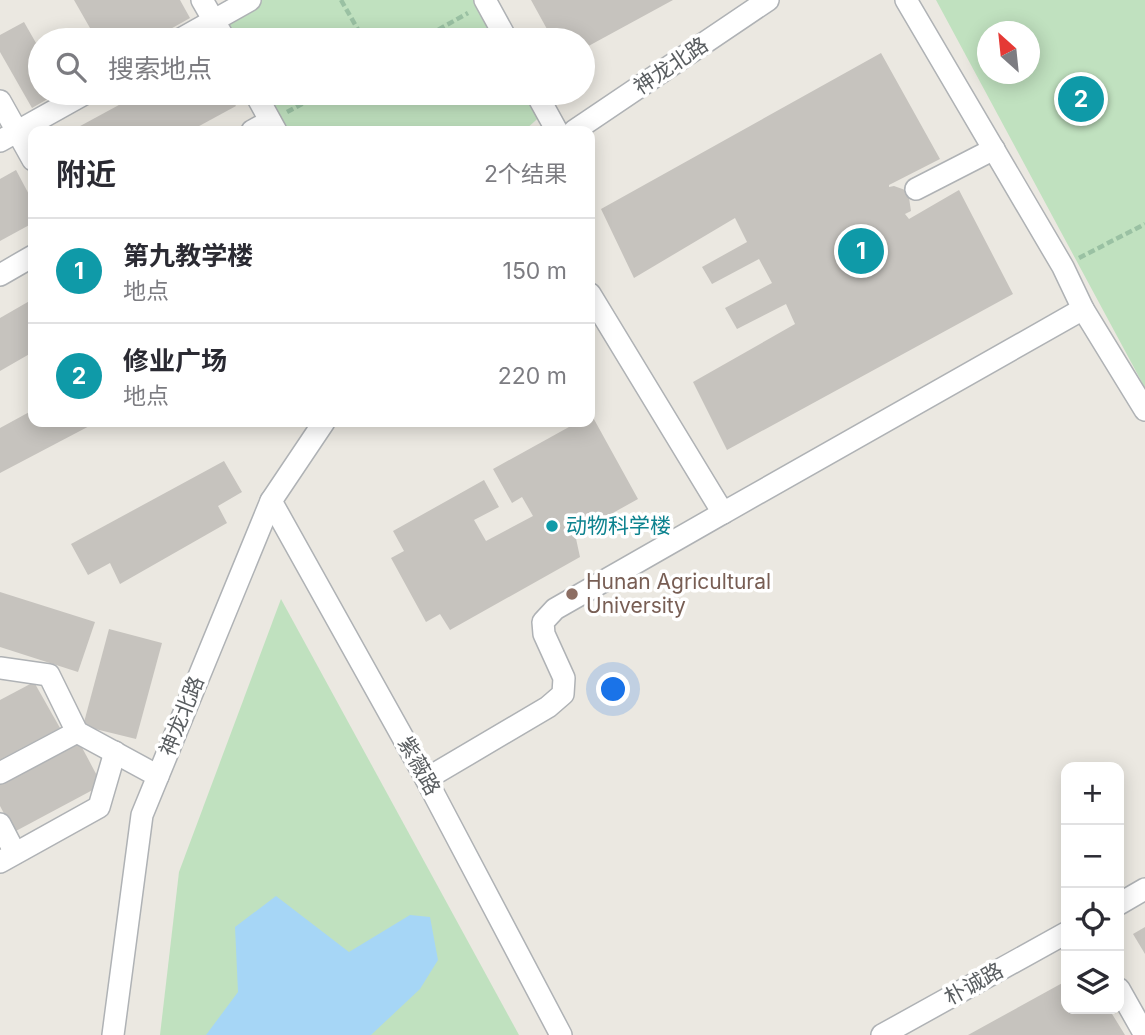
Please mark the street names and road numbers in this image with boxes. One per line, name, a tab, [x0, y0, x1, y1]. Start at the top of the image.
street label: 神龙北路	[629, 32, 713, 99]
street label: 神龙北路	[154, 672, 209, 759]
street label: 紫薇路	[393, 732, 446, 799]
street label: 朴诚路	[940, 957, 1007, 1010]

